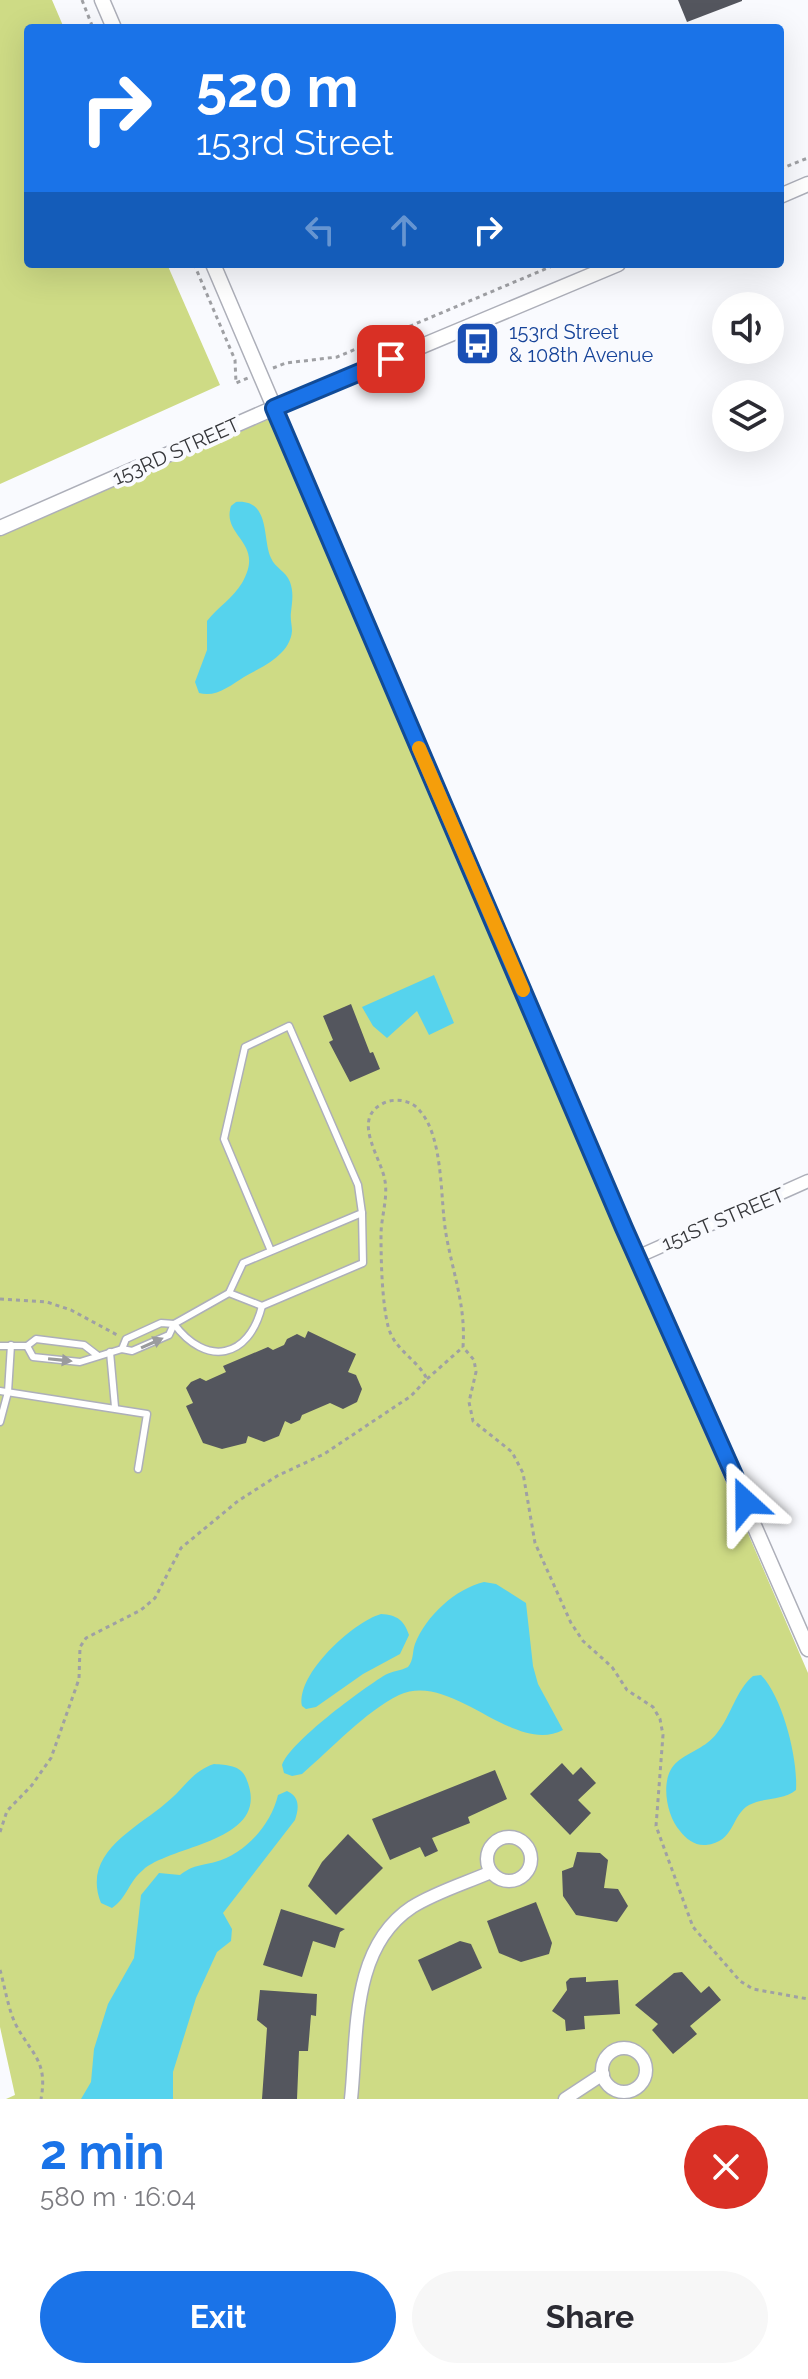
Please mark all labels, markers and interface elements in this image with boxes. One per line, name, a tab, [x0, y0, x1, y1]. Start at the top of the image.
text: 520 m	[196, 54, 359, 120]
icon: right	[64, 56, 168, 160]
text: 153rd Street	[196, 121, 394, 163]
icon: left	[298, 208, 342, 252]
icon: ahead	[382, 208, 426, 252]
icon: right	[466, 208, 510, 252]
map controls	[712, 292, 784, 452]
button: sound	[712, 292, 784, 364]
bus stop icon: 153rd Street & 108th Avenue	[454, 320, 502, 368]
place label: 153rd Street & 108th Avenue	[509, 320, 653, 367]
pin	[357, 325, 425, 393]
icon: arrive	[369, 337, 413, 381]
button: layers	[712, 380, 784, 452]
street label: 153RD STREET	[109, 412, 243, 490]
street label: 151ST STREET	[658, 1182, 788, 1256]
one-way arrow	[140, 1336, 164, 1349]
one-way arrow	[48, 1353, 73, 1366]
position arrow	[704, 1460, 788, 1544]
text: 2 min	[40, 2124, 165, 2180]
button: close	[684, 2125, 768, 2209]
text: 580 m · 16:04	[40, 2182, 196, 2212]
button: Exit	[40, 2271, 396, 2363]
button: Share	[412, 2271, 768, 2363]

